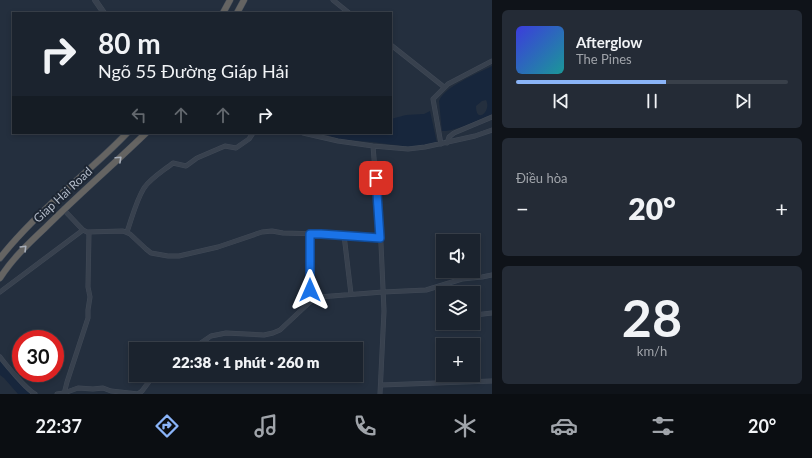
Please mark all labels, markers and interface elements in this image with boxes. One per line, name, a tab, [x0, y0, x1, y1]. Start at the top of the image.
text: 80 m	[98, 26, 161, 60]
icon: right	[32, 28, 84, 80]
text: Afterglow	[576, 33, 642, 51]
text: The Pines	[576, 51, 632, 67]
text: Ngõ 55 Đường Giáp Hải	[98, 60, 289, 82]
icon: previous	[550, 90, 572, 112]
icon: pause	[641, 90, 663, 112]
icon: next	[732, 90, 754, 112]
icon: left	[128, 104, 150, 126]
icon: ahead	[170, 104, 192, 126]
icon: ahead	[212, 104, 234, 126]
icon: right	[254, 104, 276, 126]
one-way arrow	[114, 156, 122, 163]
pin	[359, 161, 393, 195]
street label: Giap Hai Road	[30, 164, 95, 226]
icon: arrive	[365, 167, 387, 189]
text: Điều hòa	[516, 170, 568, 186]
text: 20°	[628, 190, 676, 226]
text: −	[516, 195, 529, 222]
text: +	[775, 195, 788, 222]
map controls	[436, 234, 480, 382]
button: sound	[436, 234, 480, 278]
one-way arrow	[20, 245, 27, 253]
position arrow	[289, 269, 331, 311]
button: layers	[436, 286, 480, 330]
text: 28	[622, 286, 682, 348]
speed limit sign: 30	[12, 330, 64, 382]
button: +	[436, 338, 480, 382]
text: km/h	[637, 343, 667, 359]
text: 22:38 · 1 phút · 260 m	[172, 353, 320, 371]
icon: directions	[153, 412, 181, 440]
icon: music	[252, 412, 280, 440]
icon: phone	[351, 412, 379, 440]
icon: climate	[451, 412, 479, 440]
icon: car	[550, 412, 578, 440]
icon: filters	[649, 412, 677, 440]
text: 22:37	[36, 415, 82, 437]
text: 20°	[748, 415, 776, 437]

